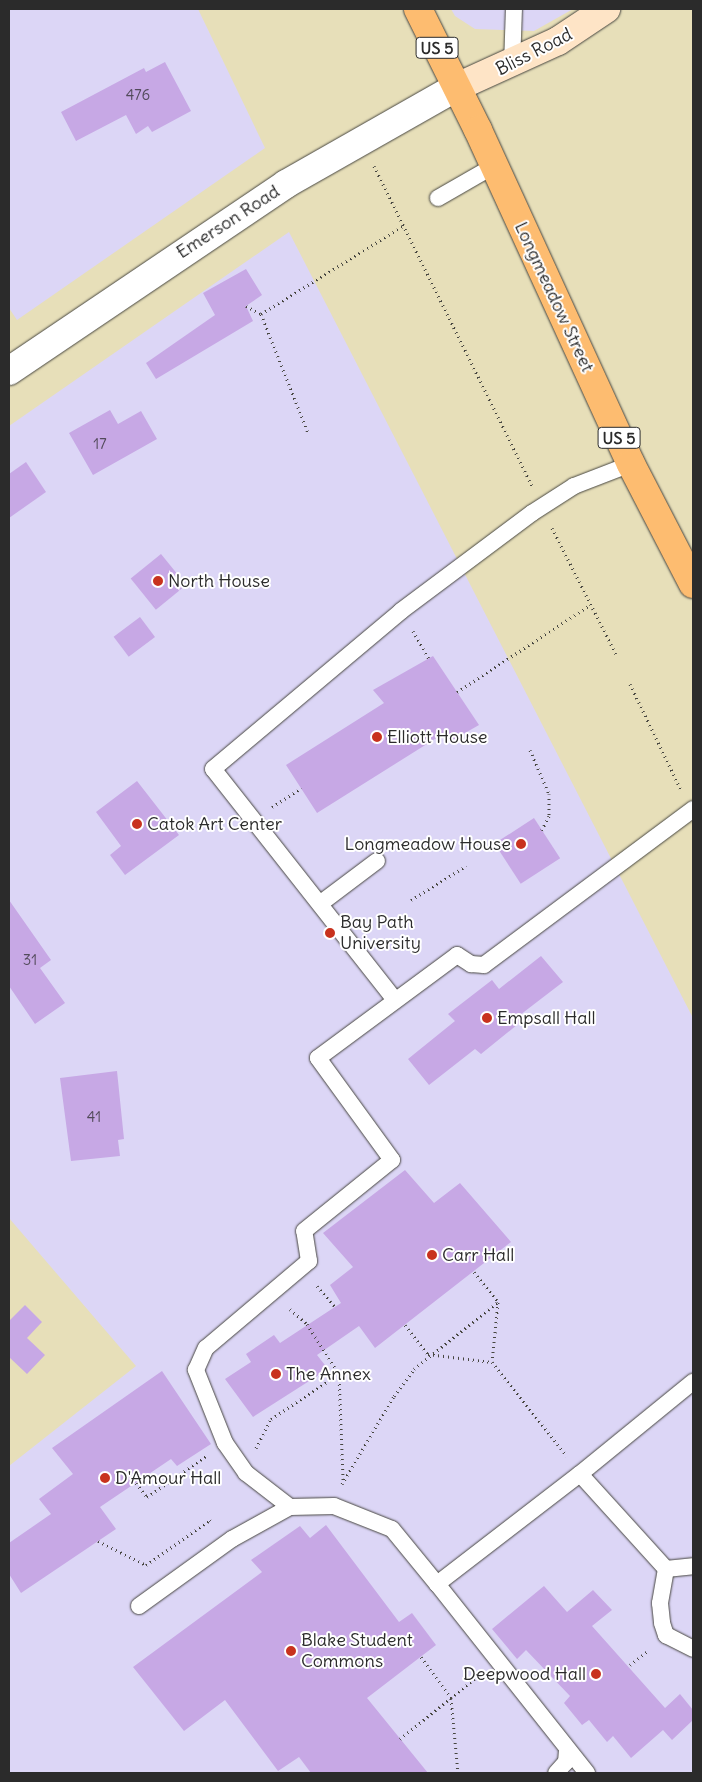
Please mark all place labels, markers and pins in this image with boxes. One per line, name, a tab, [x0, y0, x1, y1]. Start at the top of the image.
place label: North House	[168, 570, 270, 592]
marker: North House	[152, 575, 164, 587]
place label: Elliott House	[387, 726, 488, 748]
marker: Elliott House	[371, 731, 383, 743]
place label: Catok Art Center	[147, 813, 282, 835]
marker: Catok Art Center	[131, 818, 143, 830]
place label: Longmeadow House	[345, 833, 511, 855]
marker: Longmeadow House	[515, 838, 527, 850]
place label: Bay Path University	[340, 912, 421, 954]
marker: Bay Path University	[324, 927, 336, 939]
place label: Empsall Hall	[497, 1007, 596, 1029]
marker: Empsall Hall	[481, 1012, 493, 1024]
place label: Carr Hall	[442, 1244, 514, 1266]
marker: Carr Hall	[426, 1249, 438, 1261]
place label: The Annex	[286, 1363, 371, 1385]
marker: The Annex	[270, 1368, 282, 1380]
place label: D'Amour Hall	[115, 1467, 221, 1489]
marker: D'Amour Hall	[99, 1472, 111, 1484]
place label: Blake Student Commons	[301, 1630, 413, 1672]
marker: Blake Student Commons	[285, 1645, 297, 1657]
place label: Deepwood Hall	[463, 1663, 586, 1685]
marker: Deepwood Hall	[590, 1668, 602, 1680]

